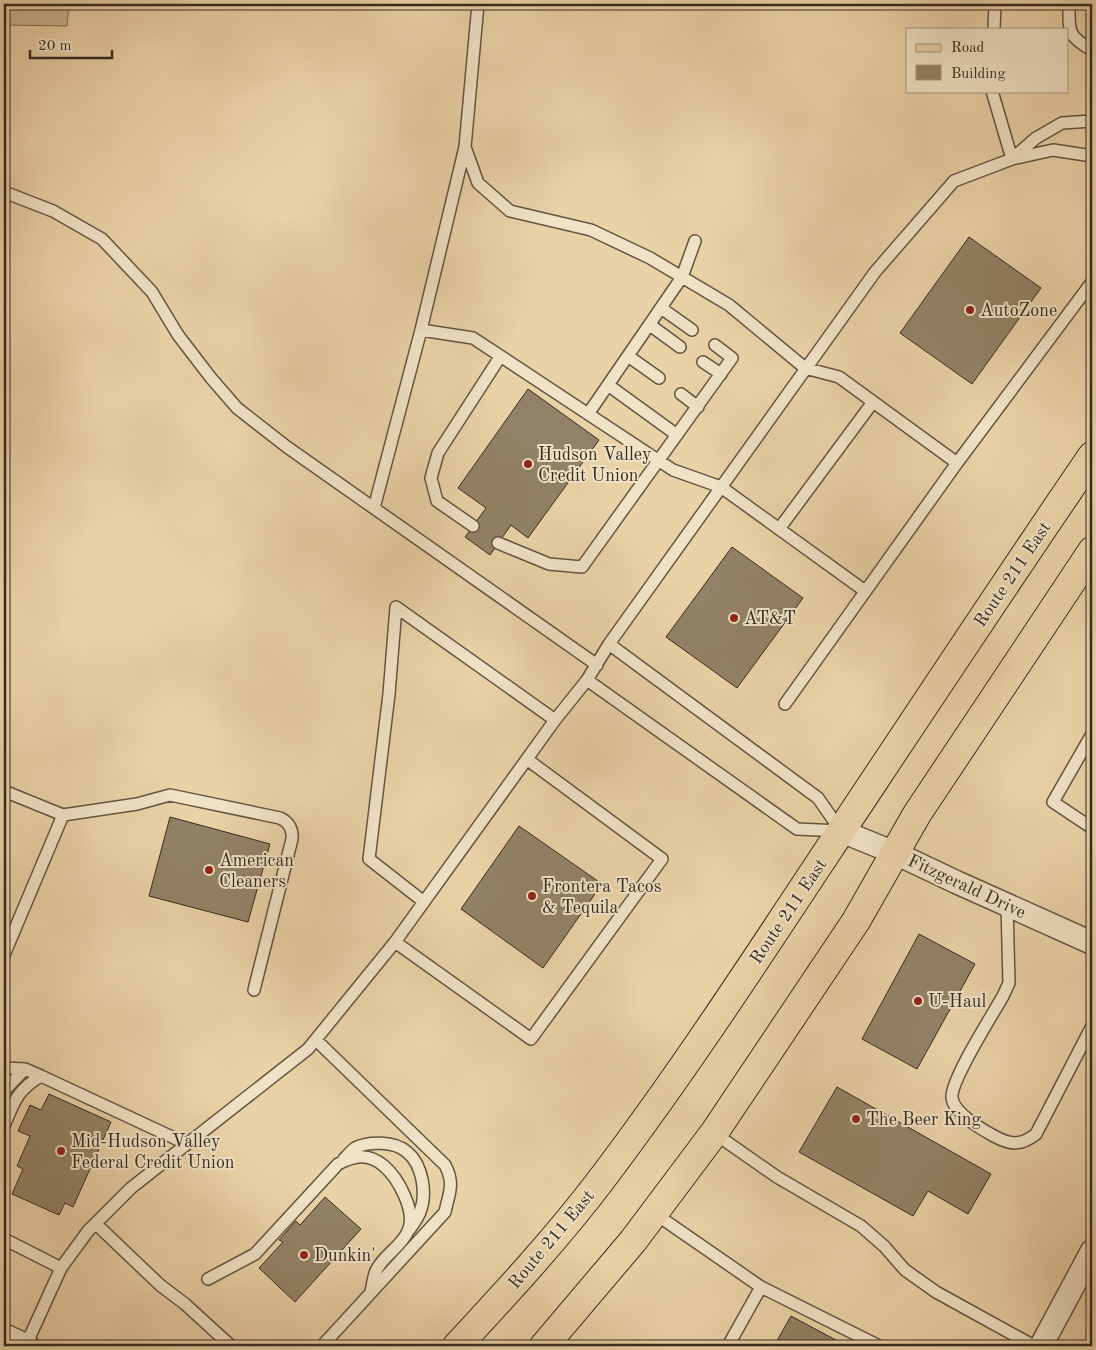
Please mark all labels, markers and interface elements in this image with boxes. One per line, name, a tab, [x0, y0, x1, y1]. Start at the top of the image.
scale bar	[30, 28, 112, 60]
legend	[906, 28, 1068, 92]
text: 20 m	[38, 39, 72, 54]
text: Road	[951, 41, 985, 56]
text: Building	[951, 67, 1006, 82]
place label: AutoZone	[980, 302, 1057, 320]
marker: AutoZone	[964, 304, 976, 316]
place label: Hudson Valley Credit Union	[538, 446, 652, 485]
marker: Hudson Valley Credit Union	[522, 458, 534, 470]
street label: Route 211 East	[971, 519, 1055, 631]
place label: AT&T	[744, 610, 796, 628]
marker: AT&T	[728, 612, 740, 624]
place label: American Cleaners	[219, 852, 294, 891]
street label: Fitzgerald Drive	[905, 852, 1028, 922]
street label: Route 211 East	[747, 856, 831, 968]
marker: American Cleaners	[203, 864, 215, 876]
place label: Frontera Tacos & Tequila	[542, 878, 662, 917]
marker: Frontera Tacos & Tequila	[526, 890, 538, 902]
place label: U-Haul	[928, 993, 986, 1011]
marker: U-Haul	[912, 995, 924, 1007]
place label: The Beer King	[866, 1111, 982, 1129]
marker: The Beer King	[850, 1113, 862, 1125]
place label: Mid-Hudson Valley Federal Credit Union	[71, 1133, 235, 1172]
marker: Mid-Hudson Valley Federal Credit Union	[55, 1145, 67, 1157]
street label: Route 211 East	[505, 1187, 598, 1292]
place label: Dunkin'	[314, 1247, 376, 1265]
marker: Dunkin'	[298, 1249, 310, 1261]

